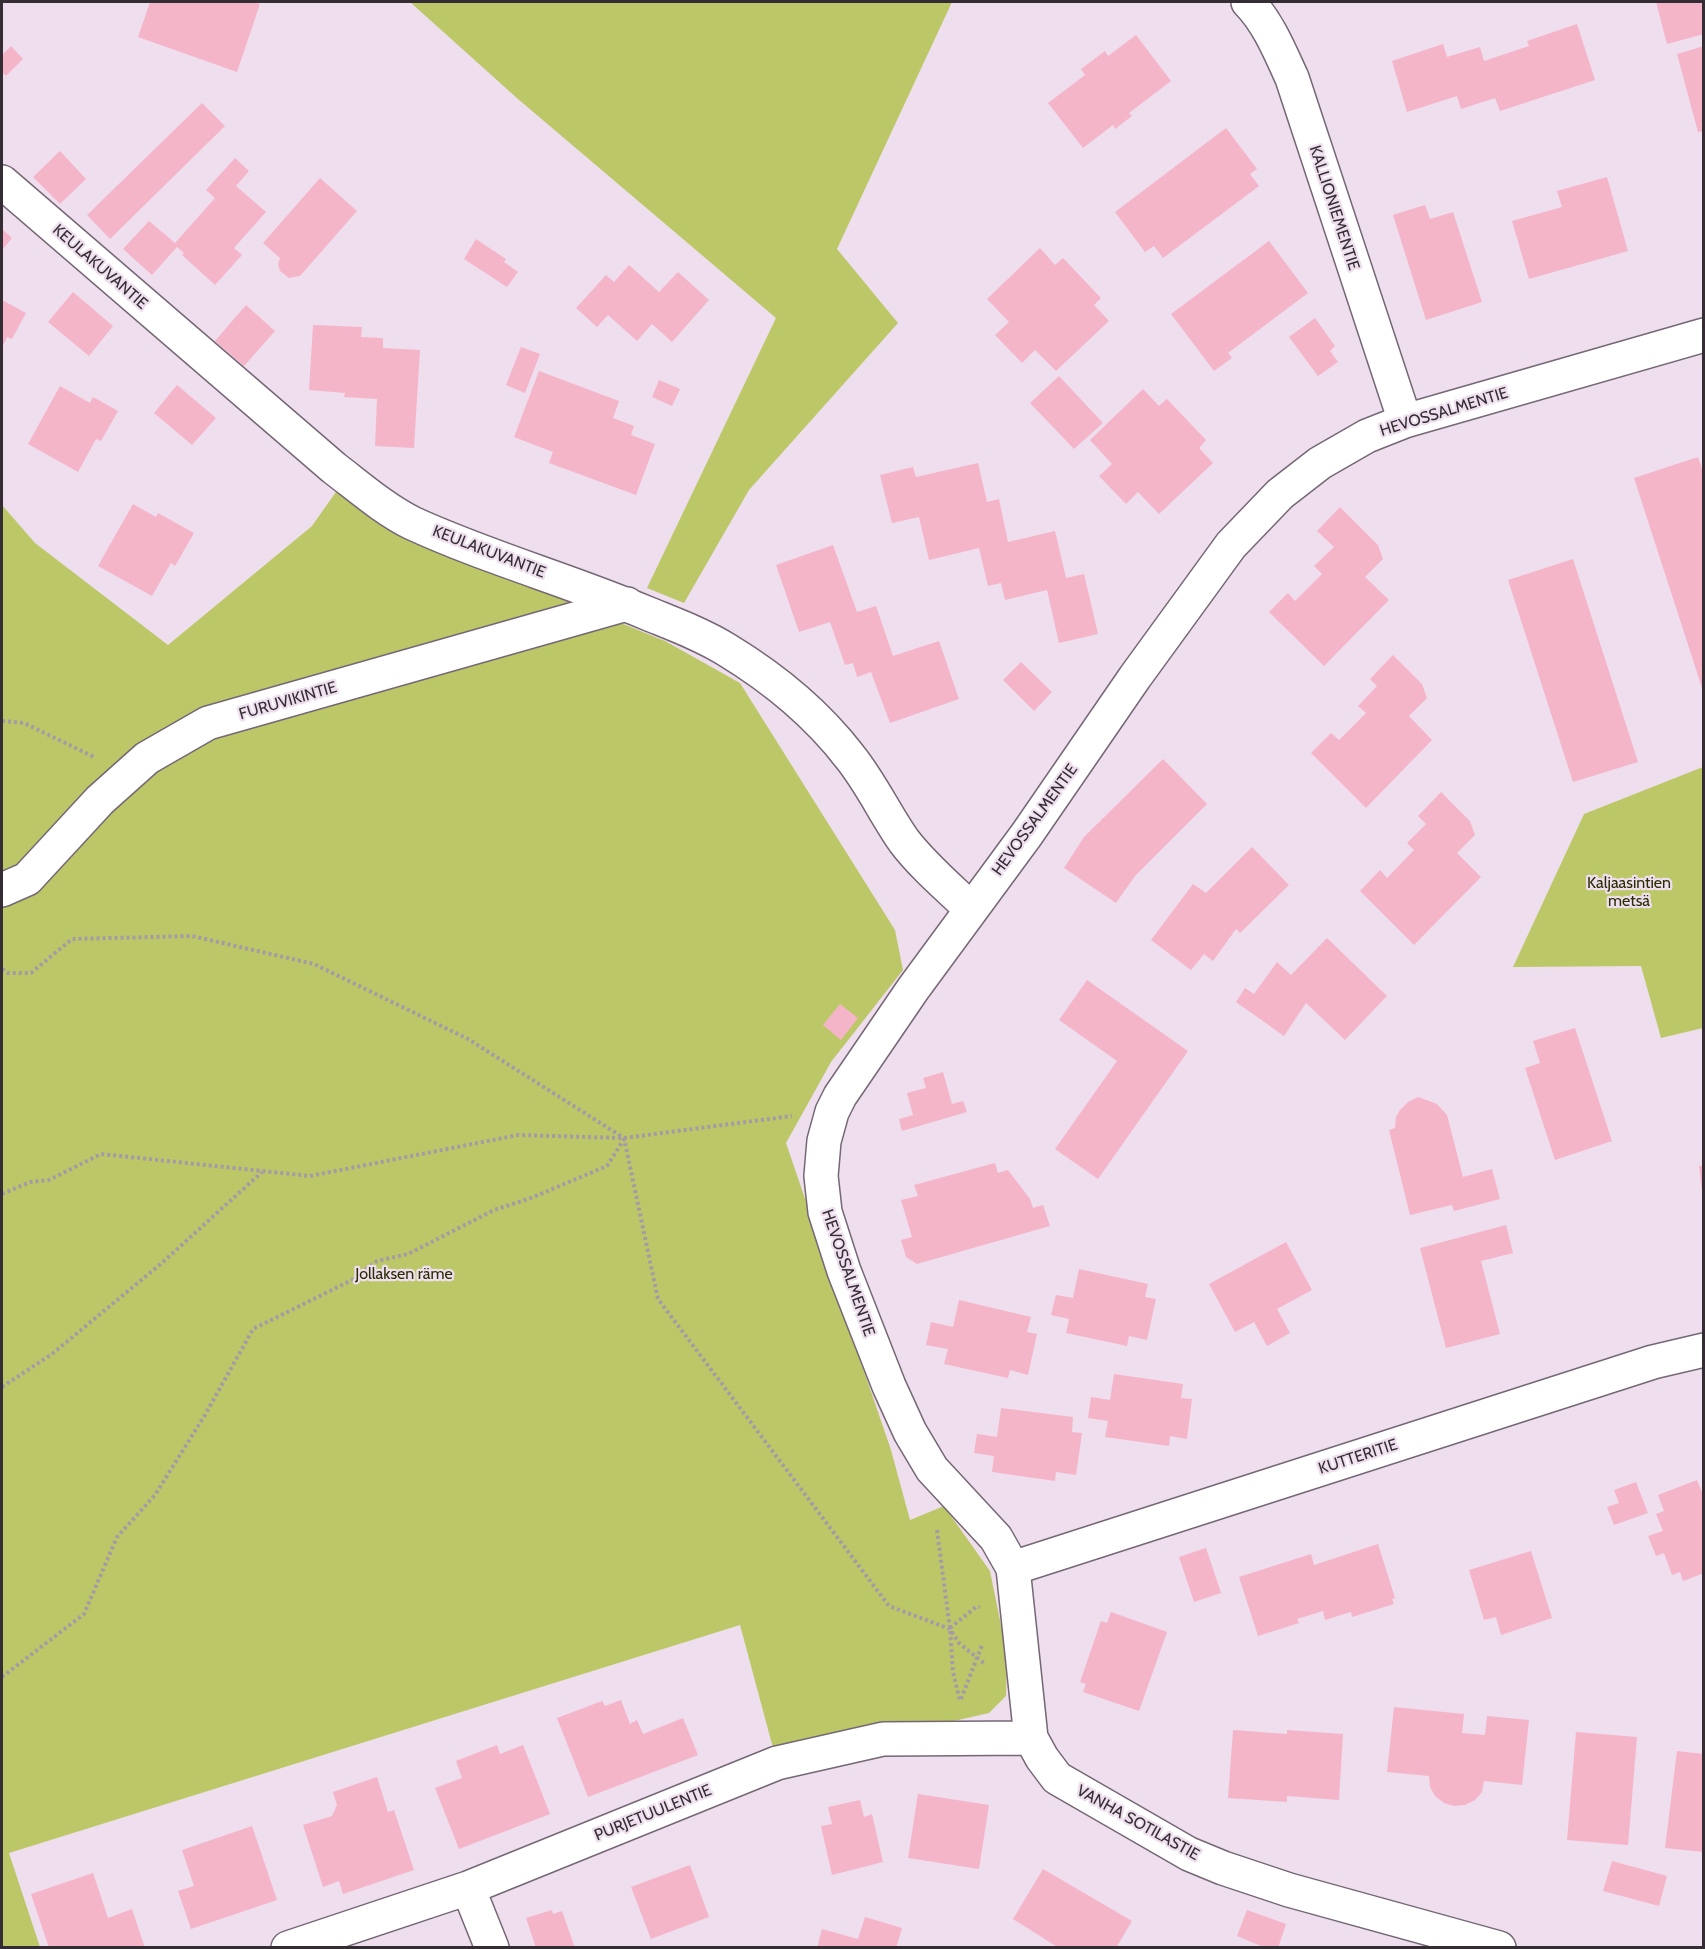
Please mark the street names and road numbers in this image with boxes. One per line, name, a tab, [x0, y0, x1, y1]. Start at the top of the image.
street label: KALLIONIEMENTIE	[1305, 143, 1363, 273]
street label: KEULAKUVANTIE	[49, 221, 151, 313]
street label: HEVOSSALMENTIE	[1378, 383, 1510, 441]
street label: KEULAKUVANTIE	[430, 522, 548, 582]
street label: FURUVIKINTIE	[237, 678, 339, 724]
street label: HEVOSSALMENTIE	[988, 761, 1082, 879]
street label: HEVOSSALMENTIE	[817, 1207, 879, 1339]
street label: KUTTERITIE	[1316, 1435, 1400, 1479]
street label: PURJETUULENTIE	[592, 1781, 714, 1845]
street label: VANHA SOTILASTIE	[1073, 1781, 1203, 1865]

